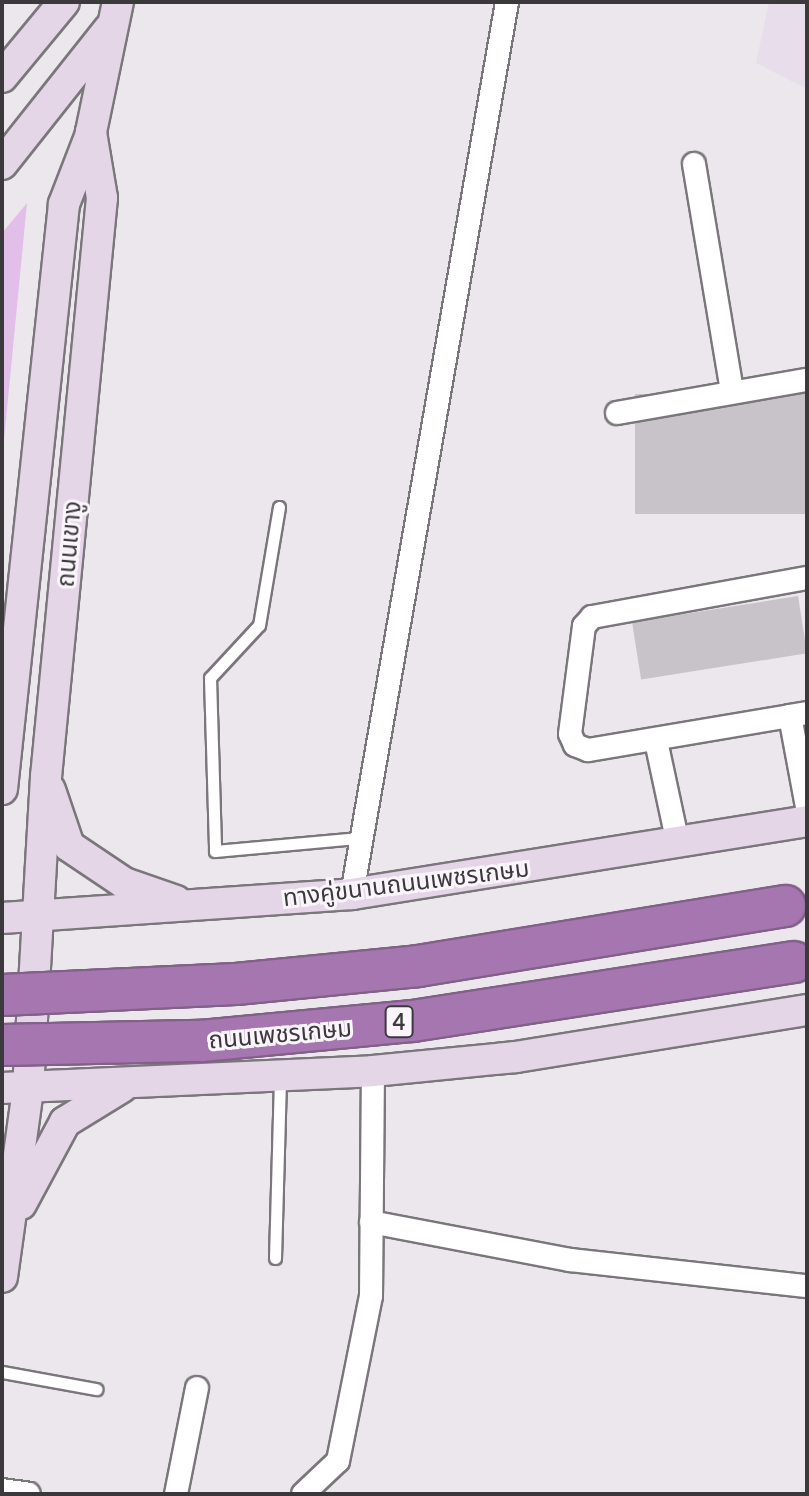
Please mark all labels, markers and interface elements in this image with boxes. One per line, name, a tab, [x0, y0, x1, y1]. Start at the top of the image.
street label: ถนนเขางู	[50, 500, 86, 588]
street label: ทางคู่ขนานถนนเพชรเกษม	[281, 853, 531, 911]
road number: 4	[383, 1004, 415, 1040]
street label: ถนนเพชรเกษม	[207, 1012, 353, 1054]

